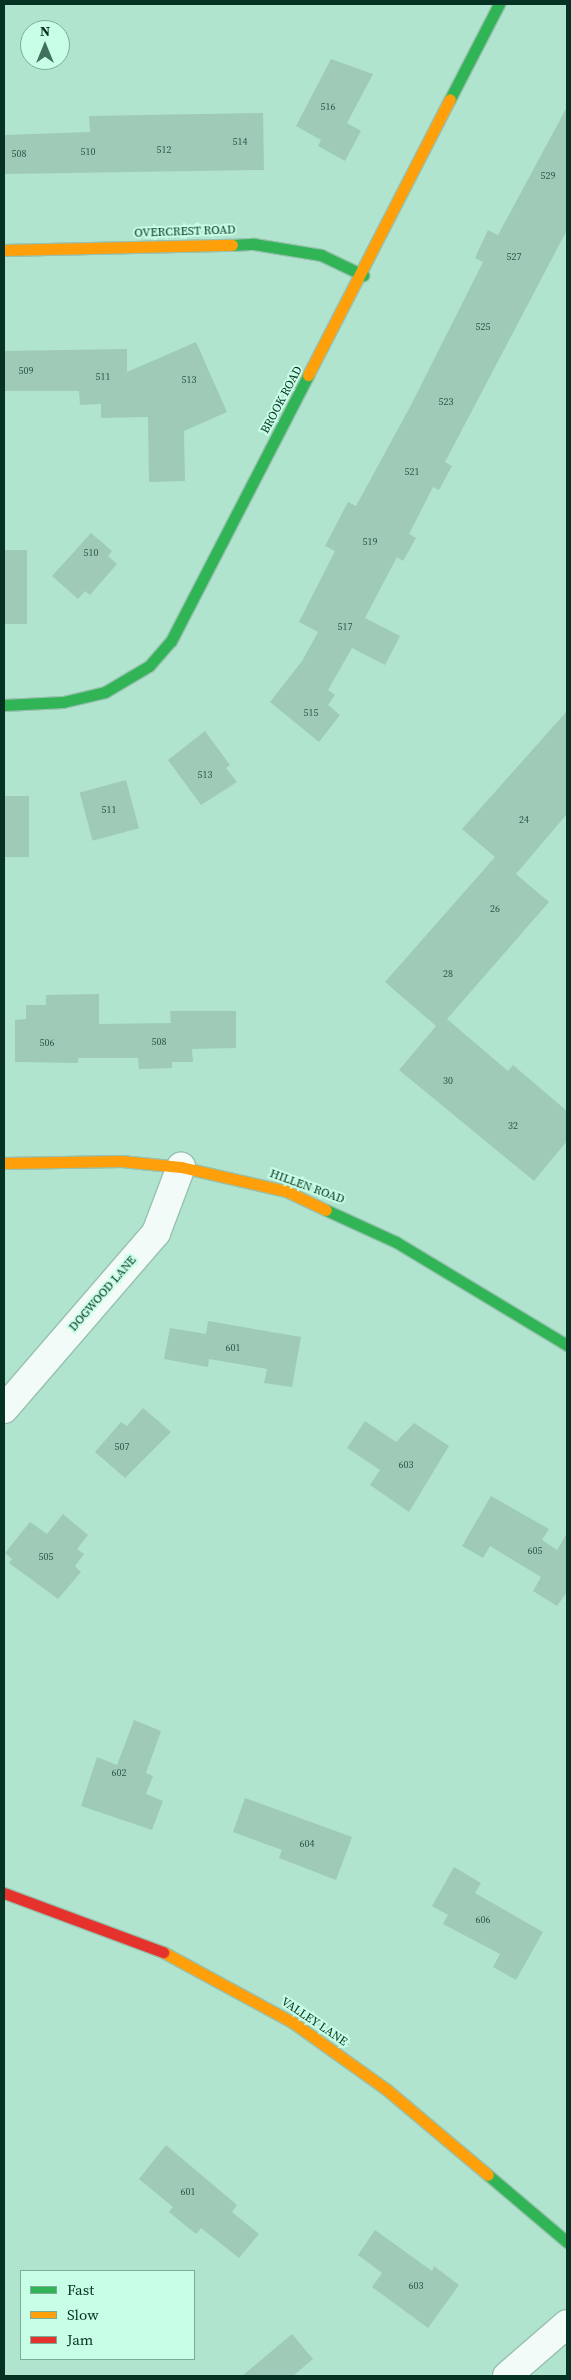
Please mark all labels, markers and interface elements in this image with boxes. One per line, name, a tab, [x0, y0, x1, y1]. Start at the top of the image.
north arrow	[20, 20, 70, 70]
text: N	[40, 21, 50, 41]
house number: 516	[321, 101, 335, 113]
house number: 514	[233, 136, 247, 148]
house number: 512	[157, 144, 171, 156]
house number: 510	[81, 146, 95, 158]
house number: 508	[12, 148, 26, 160]
house number: 529	[541, 170, 555, 182]
street label: OVERCREST ROAD	[134, 223, 236, 241]
house number: 527	[507, 251, 521, 263]
house number: 525	[476, 321, 490, 333]
street label: BROOK ROAD	[258, 364, 306, 436]
house number: 509	[19, 365, 33, 377]
house number: 511	[96, 371, 110, 383]
house number: 513	[182, 374, 196, 386]
house number: 523	[439, 396, 453, 408]
house number: 521	[405, 466, 419, 478]
house number: 519	[363, 536, 377, 548]
house number: 510	[84, 547, 98, 559]
house number: 517	[338, 621, 352, 633]
house number: 515	[304, 707, 318, 719]
house number: 513	[198, 769, 212, 781]
house number: 511	[102, 804, 116, 816]
house number: 24	[519, 814, 529, 826]
house number: 26	[490, 903, 500, 915]
house number: 28	[443, 968, 453, 980]
house number: 508	[152, 1036, 166, 1048]
house number: 506	[40, 1037, 54, 1049]
house number: 30	[443, 1075, 453, 1087]
house number: 32	[508, 1120, 518, 1132]
street label: HILLEN ROAD	[268, 1167, 346, 1207]
street label: DOGWOOD LANE	[66, 1253, 140, 1335]
house number: 601	[226, 1342, 240, 1354]
house number: 507	[115, 1441, 129, 1453]
house number: 603	[399, 1459, 413, 1471]
house number: 605	[528, 1545, 542, 1557]
house number: 505	[39, 1551, 53, 1563]
house number: 602	[112, 1767, 126, 1779]
house number: 604	[300, 1838, 314, 1850]
house number: 606	[476, 1914, 490, 1926]
street label: VALLEY LANE	[278, 1995, 350, 2049]
house number: 601	[181, 2186, 195, 2198]
legend	[20, 2270, 195, 2360]
text: Fast	[67, 2279, 94, 2300]
house number: 603	[409, 2280, 423, 2292]
text: Slow	[67, 2304, 99, 2325]
text: Jam	[67, 2329, 93, 2350]

